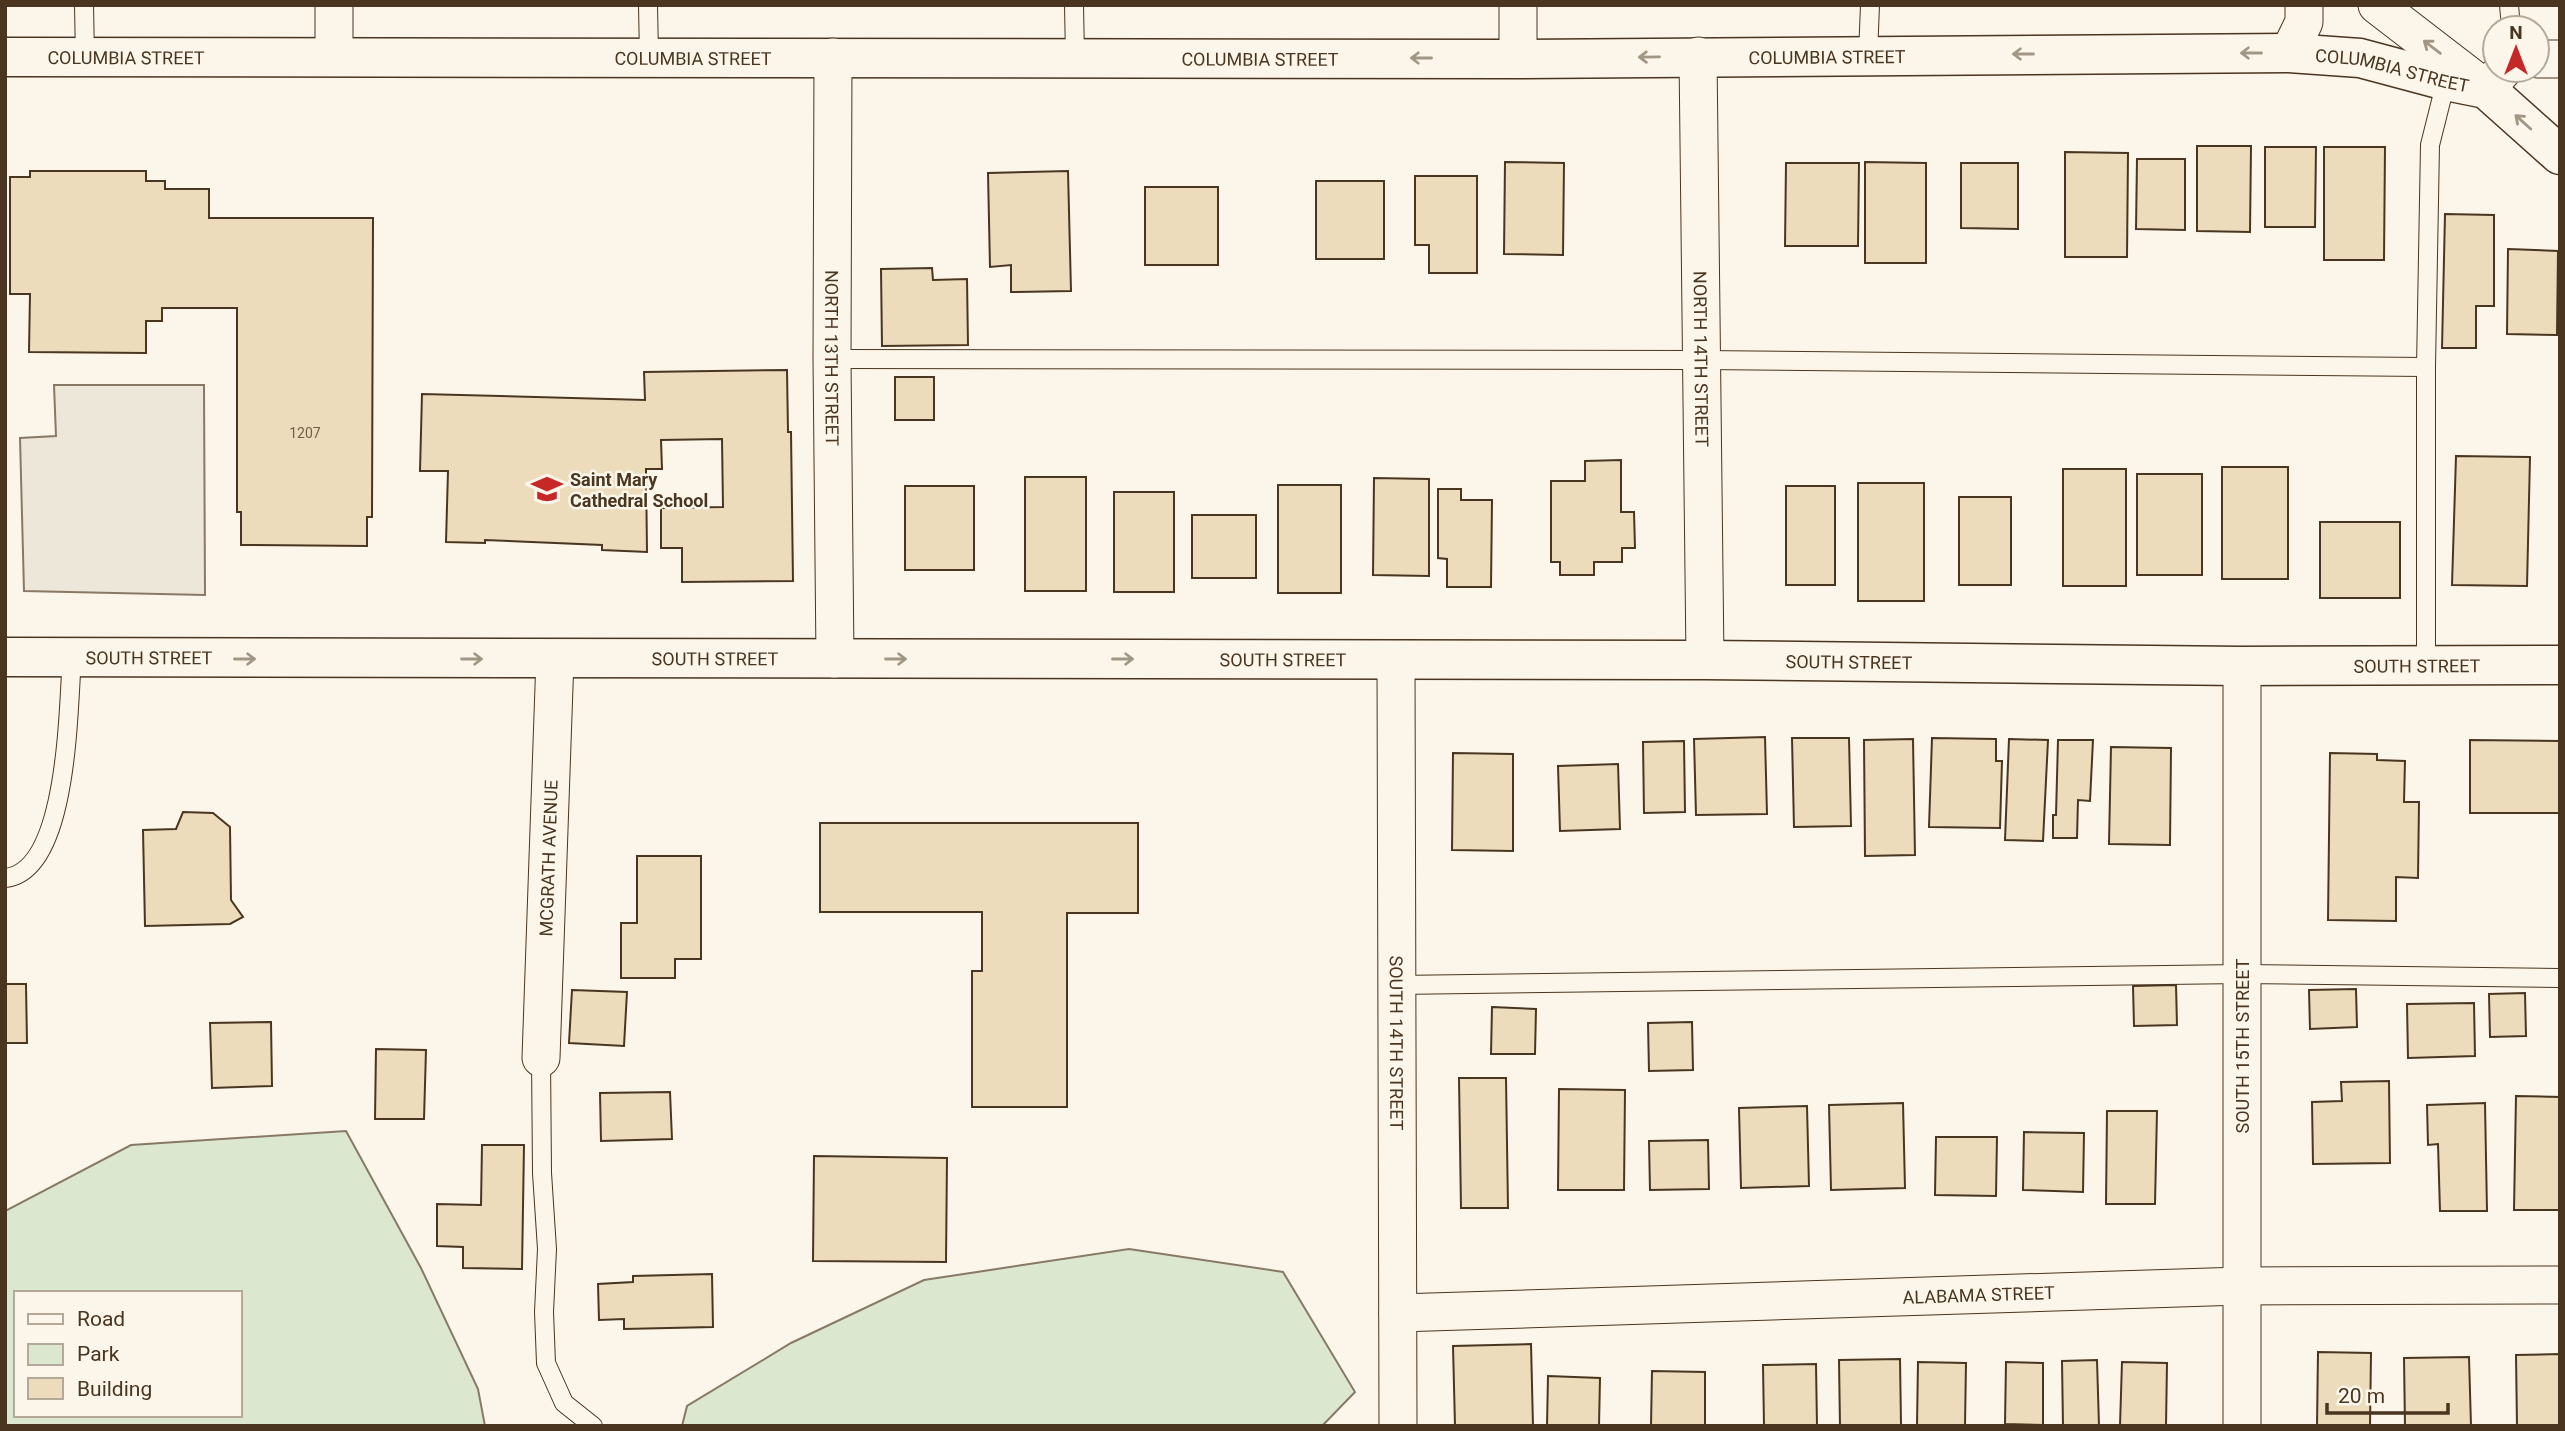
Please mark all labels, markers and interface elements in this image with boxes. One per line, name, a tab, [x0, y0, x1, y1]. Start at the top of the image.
north arrow	[2481, 14, 2551, 84]
text: N	[2509, 21, 2523, 44]
one-way arrow	[2423, 40, 2442, 55]
street label: COLUMBIA STREET	[2315, 44, 2471, 96]
street label: COLUMBIA STREET	[1748, 45, 1906, 68]
one-way arrow	[2239, 46, 2262, 60]
street label: COLUMBIA STREET	[47, 47, 205, 68]
street label: COLUMBIA STREET	[614, 47, 772, 69]
one-way arrow	[2012, 47, 2035, 61]
street label: COLUMBIA STREET	[1181, 48, 1339, 69]
one-way arrow	[1637, 50, 1660, 64]
one-way arrow	[1410, 51, 1433, 65]
one-way arrow	[2514, 114, 2532, 130]
street label: NORTH 13TH STREET	[821, 270, 843, 446]
street label: NORTH 14TH STREET	[1690, 271, 1713, 447]
house number: 1207	[289, 425, 321, 441]
place label: Saint Mary Cathedral School	[570, 469, 708, 511]
school or university icon: Saint Mary Cathedral School	[530, 472, 564, 506]
street label: SOUTH STREET	[86, 647, 213, 668]
street label: SOUTH STREET	[652, 648, 779, 669]
street label: SOUTH STREET	[1220, 649, 1347, 670]
street label: SOUTH STREET	[1786, 650, 1913, 673]
one-way arrow	[233, 652, 256, 666]
one-way arrow	[461, 652, 484, 666]
one-way arrow	[884, 652, 907, 666]
one-way arrow	[1112, 652, 1135, 666]
street label: SOUTH STREET	[2354, 655, 2481, 676]
street label: MCGRATH AVENUE	[535, 779, 561, 937]
street label: SOUTH 14TH STREET	[1386, 955, 1408, 1131]
street label: SOUTH 15TH STREET	[2232, 958, 2253, 1133]
street label: ALABAMA STREET	[1902, 1281, 2055, 1307]
legend	[14, 1291, 242, 1417]
text: Road	[77, 1307, 125, 1331]
text: Park	[77, 1342, 120, 1366]
scale bar	[2327, 1372, 2448, 1416]
text: Building	[77, 1377, 152, 1401]
text: 20 m	[2338, 1384, 2385, 1408]

